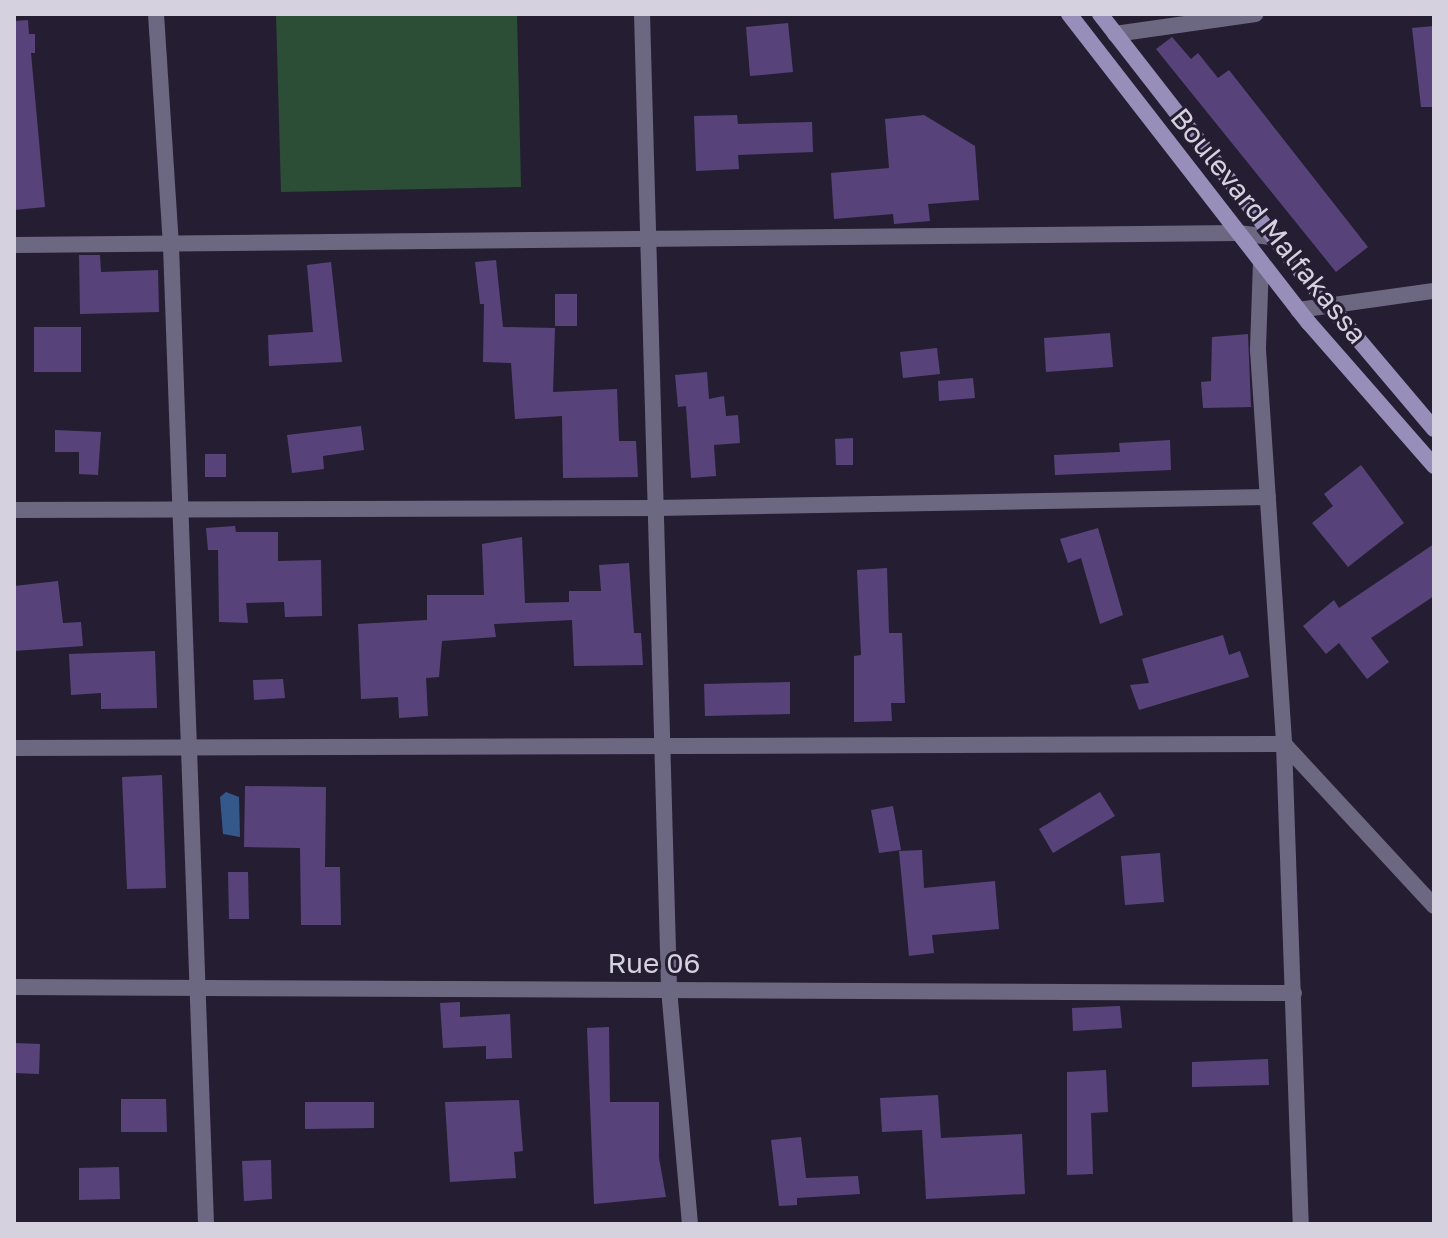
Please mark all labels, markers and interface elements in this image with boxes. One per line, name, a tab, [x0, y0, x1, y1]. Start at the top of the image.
street label: Boulevard Malfakassa	[1164, 102, 1374, 350]
street label: Rue 06	[608, 946, 700, 980]

